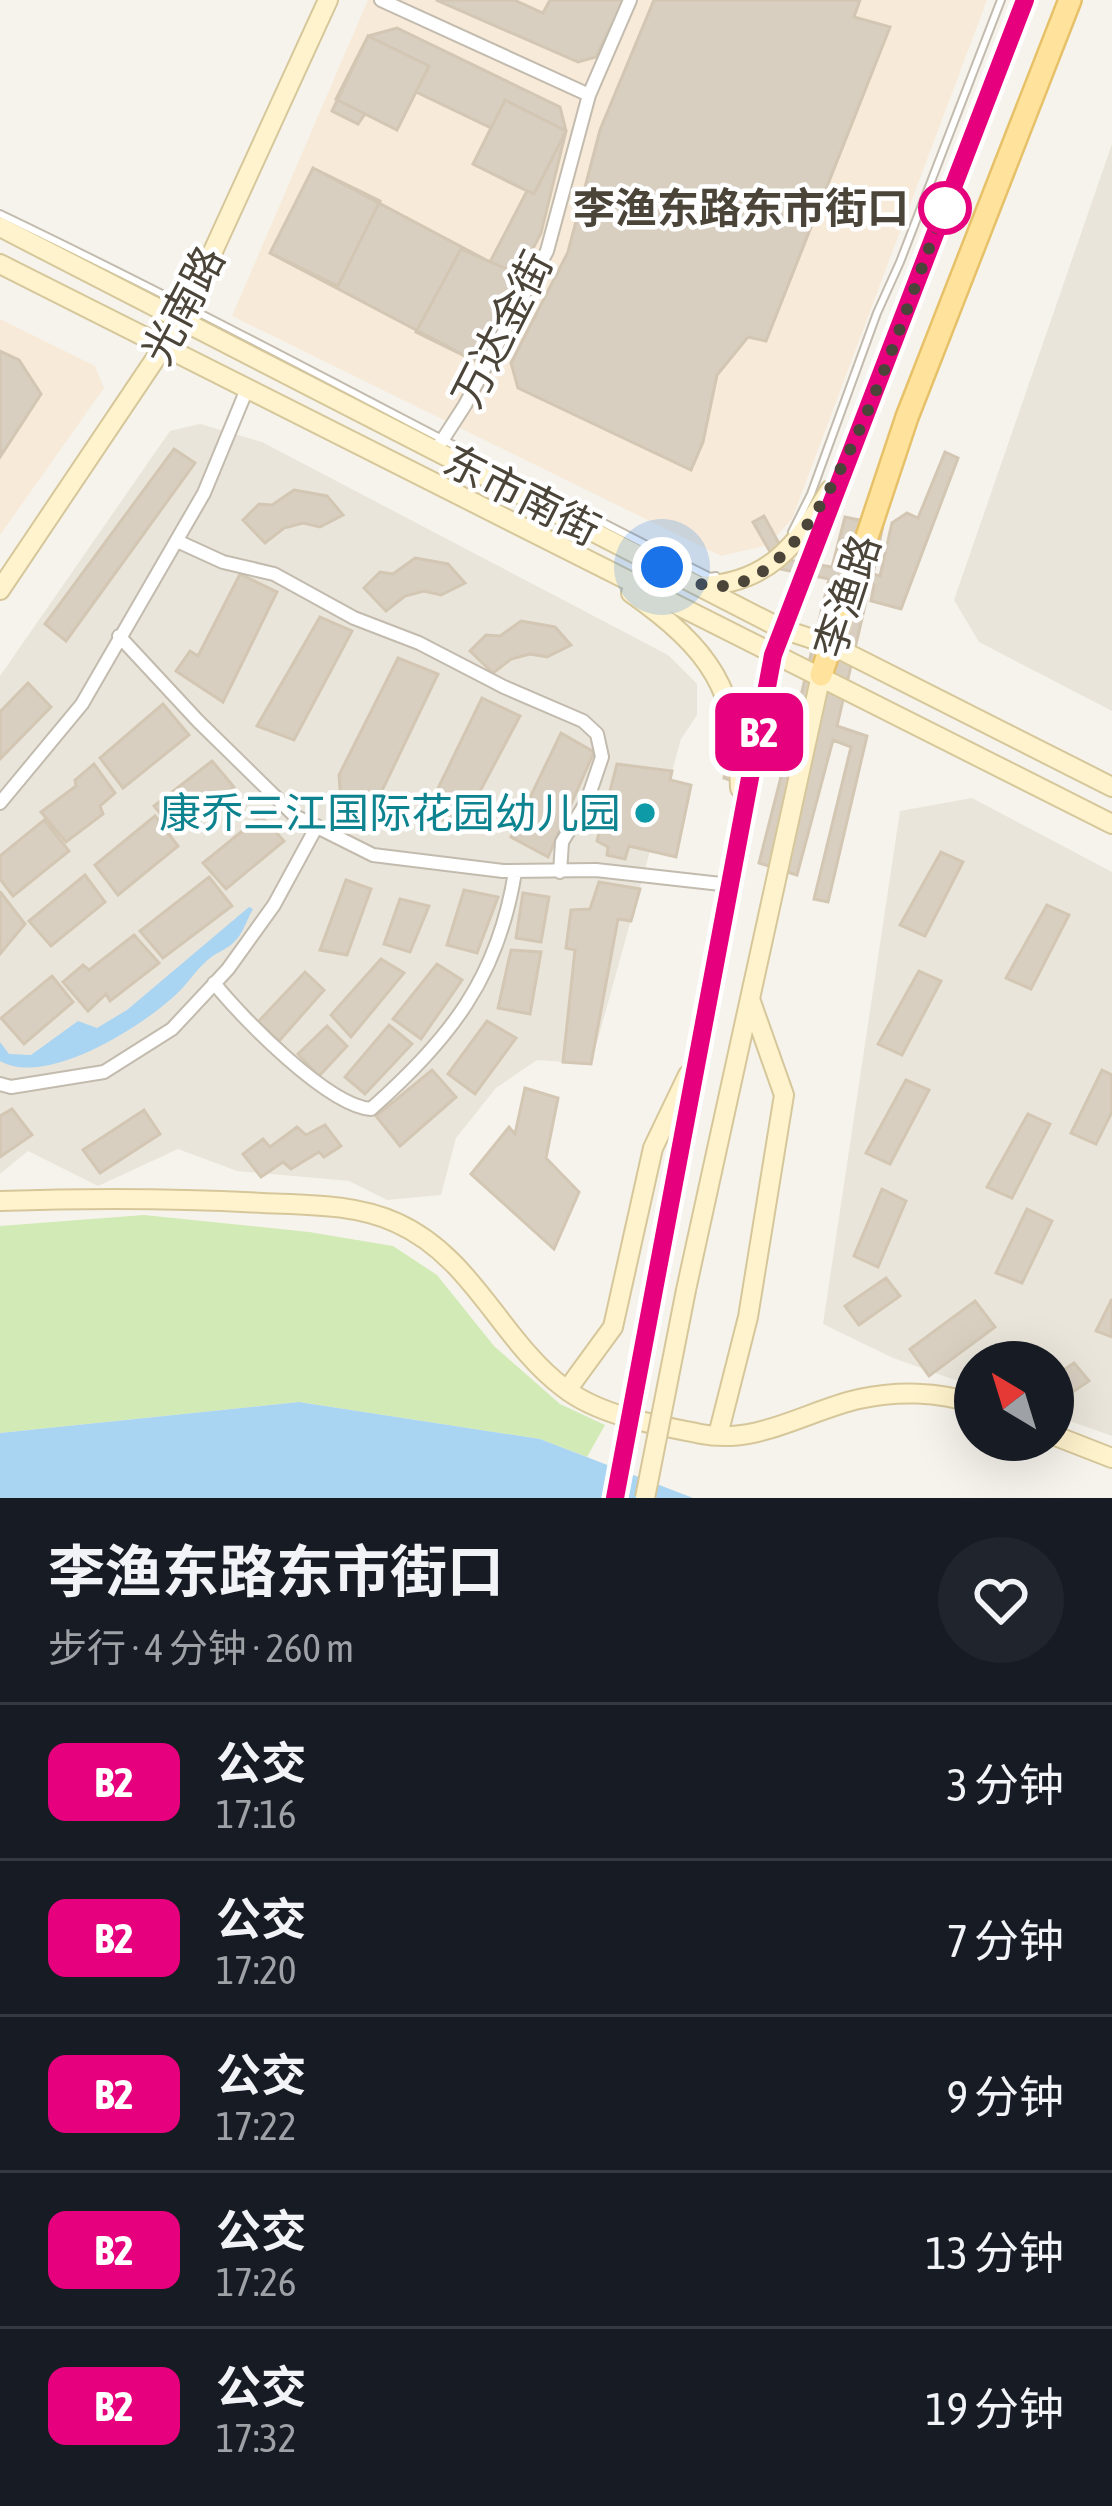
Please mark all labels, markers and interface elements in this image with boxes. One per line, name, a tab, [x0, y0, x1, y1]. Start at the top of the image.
marker: 李渔东路东市街口	[920, 183, 970, 233]
place label: 李渔东路东市街口	[573, 184, 909, 232]
street label: 光南路	[132, 238, 234, 372]
street label: 万达金街	[442, 243, 562, 415]
street label: 东市南街	[436, 435, 608, 555]
street label: 李渔路	[805, 529, 889, 663]
your location	[632, 537, 692, 597]
line badge: B2	[705, 693, 813, 771]
text: B2	[739, 708, 779, 756]
place label: 康乔三江国际花园幼儿园	[159, 789, 621, 837]
marker: 康乔三江国际花园幼儿园	[632, 800, 658, 826]
north arrow	[954, 1341, 1074, 1461]
map controls	[954, 1341, 1074, 1461]
button: heart	[938, 1537, 1064, 1663]
text: 李渔东路东市街口	[48, 1539, 504, 1604]
text: 步行 · 4 分钟 · 260 m	[48, 1626, 354, 1670]
text: 公交	[216, 1737, 306, 1789]
text: B2	[94, 1758, 134, 1806]
text: 3 分钟	[947, 1759, 1064, 1811]
text: 17:16	[216, 1792, 296, 1836]
text: 公交	[216, 1893, 306, 1945]
text: B2	[94, 1914, 134, 1962]
text: 7 分钟	[947, 1915, 1064, 1967]
text: 17:20	[216, 1948, 296, 1992]
text: 公交	[216, 2049, 306, 2101]
text: B2	[94, 2070, 134, 2118]
text: 9 分钟	[947, 2071, 1064, 2123]
text: 17:22	[216, 2104, 296, 2148]
text: 公交	[216, 2205, 306, 2257]
text: B2	[94, 2226, 134, 2274]
text: 13 分钟	[926, 2227, 1064, 2279]
text: 17:26	[216, 2260, 296, 2304]
text: 公交	[216, 2361, 306, 2413]
text: B2	[94, 2382, 134, 2430]
text: 19 分钟	[926, 2383, 1064, 2435]
text: 17:32	[216, 2416, 296, 2460]

